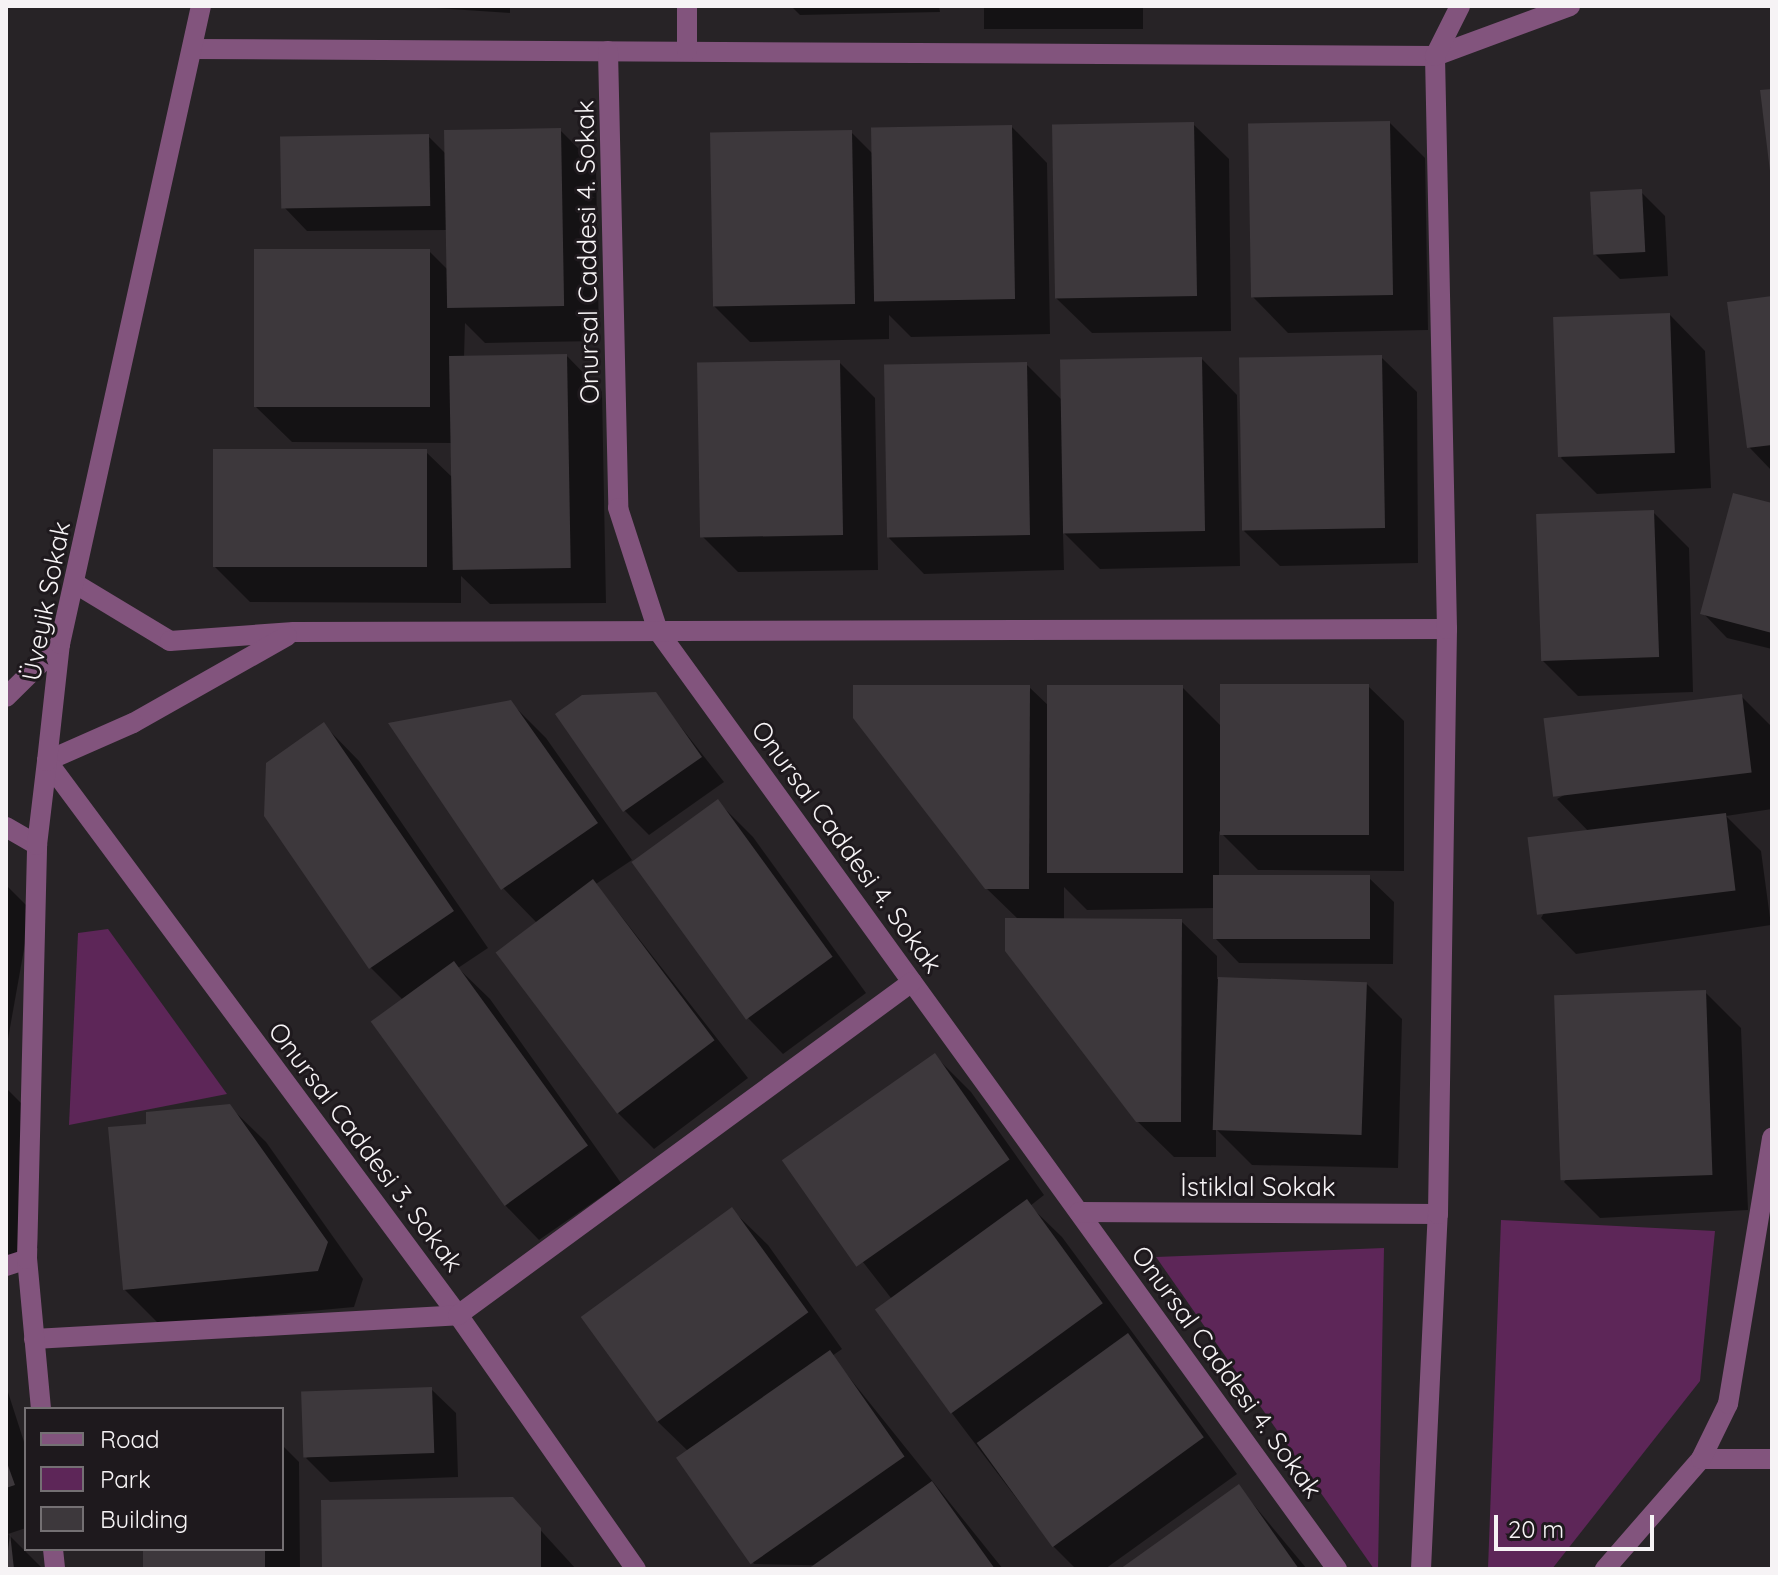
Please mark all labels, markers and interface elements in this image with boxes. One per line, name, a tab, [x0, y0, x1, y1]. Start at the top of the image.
street label: Onursal Caddesi 4. Sokak	[569, 100, 605, 404]
street label: Üveyik Sokak	[15, 519, 77, 683]
street label: Onursal Caddesi 4. Sokak	[745, 715, 949, 979]
street label: Onursal Caddesi 3. Sokak	[262, 1016, 470, 1278]
street label: İstiklal Sokak	[1180, 1171, 1336, 1203]
street label: Onursal Caddesi 4. Sokak	[1125, 1240, 1329, 1504]
legend	[24, 1407, 284, 1551]
text: Road	[100, 1424, 160, 1454]
text: Park	[100, 1464, 151, 1494]
scale bar	[1498, 1499, 1658, 1549]
text: Building	[100, 1504, 188, 1534]
text: 20 m	[1508, 1514, 1564, 1544]

